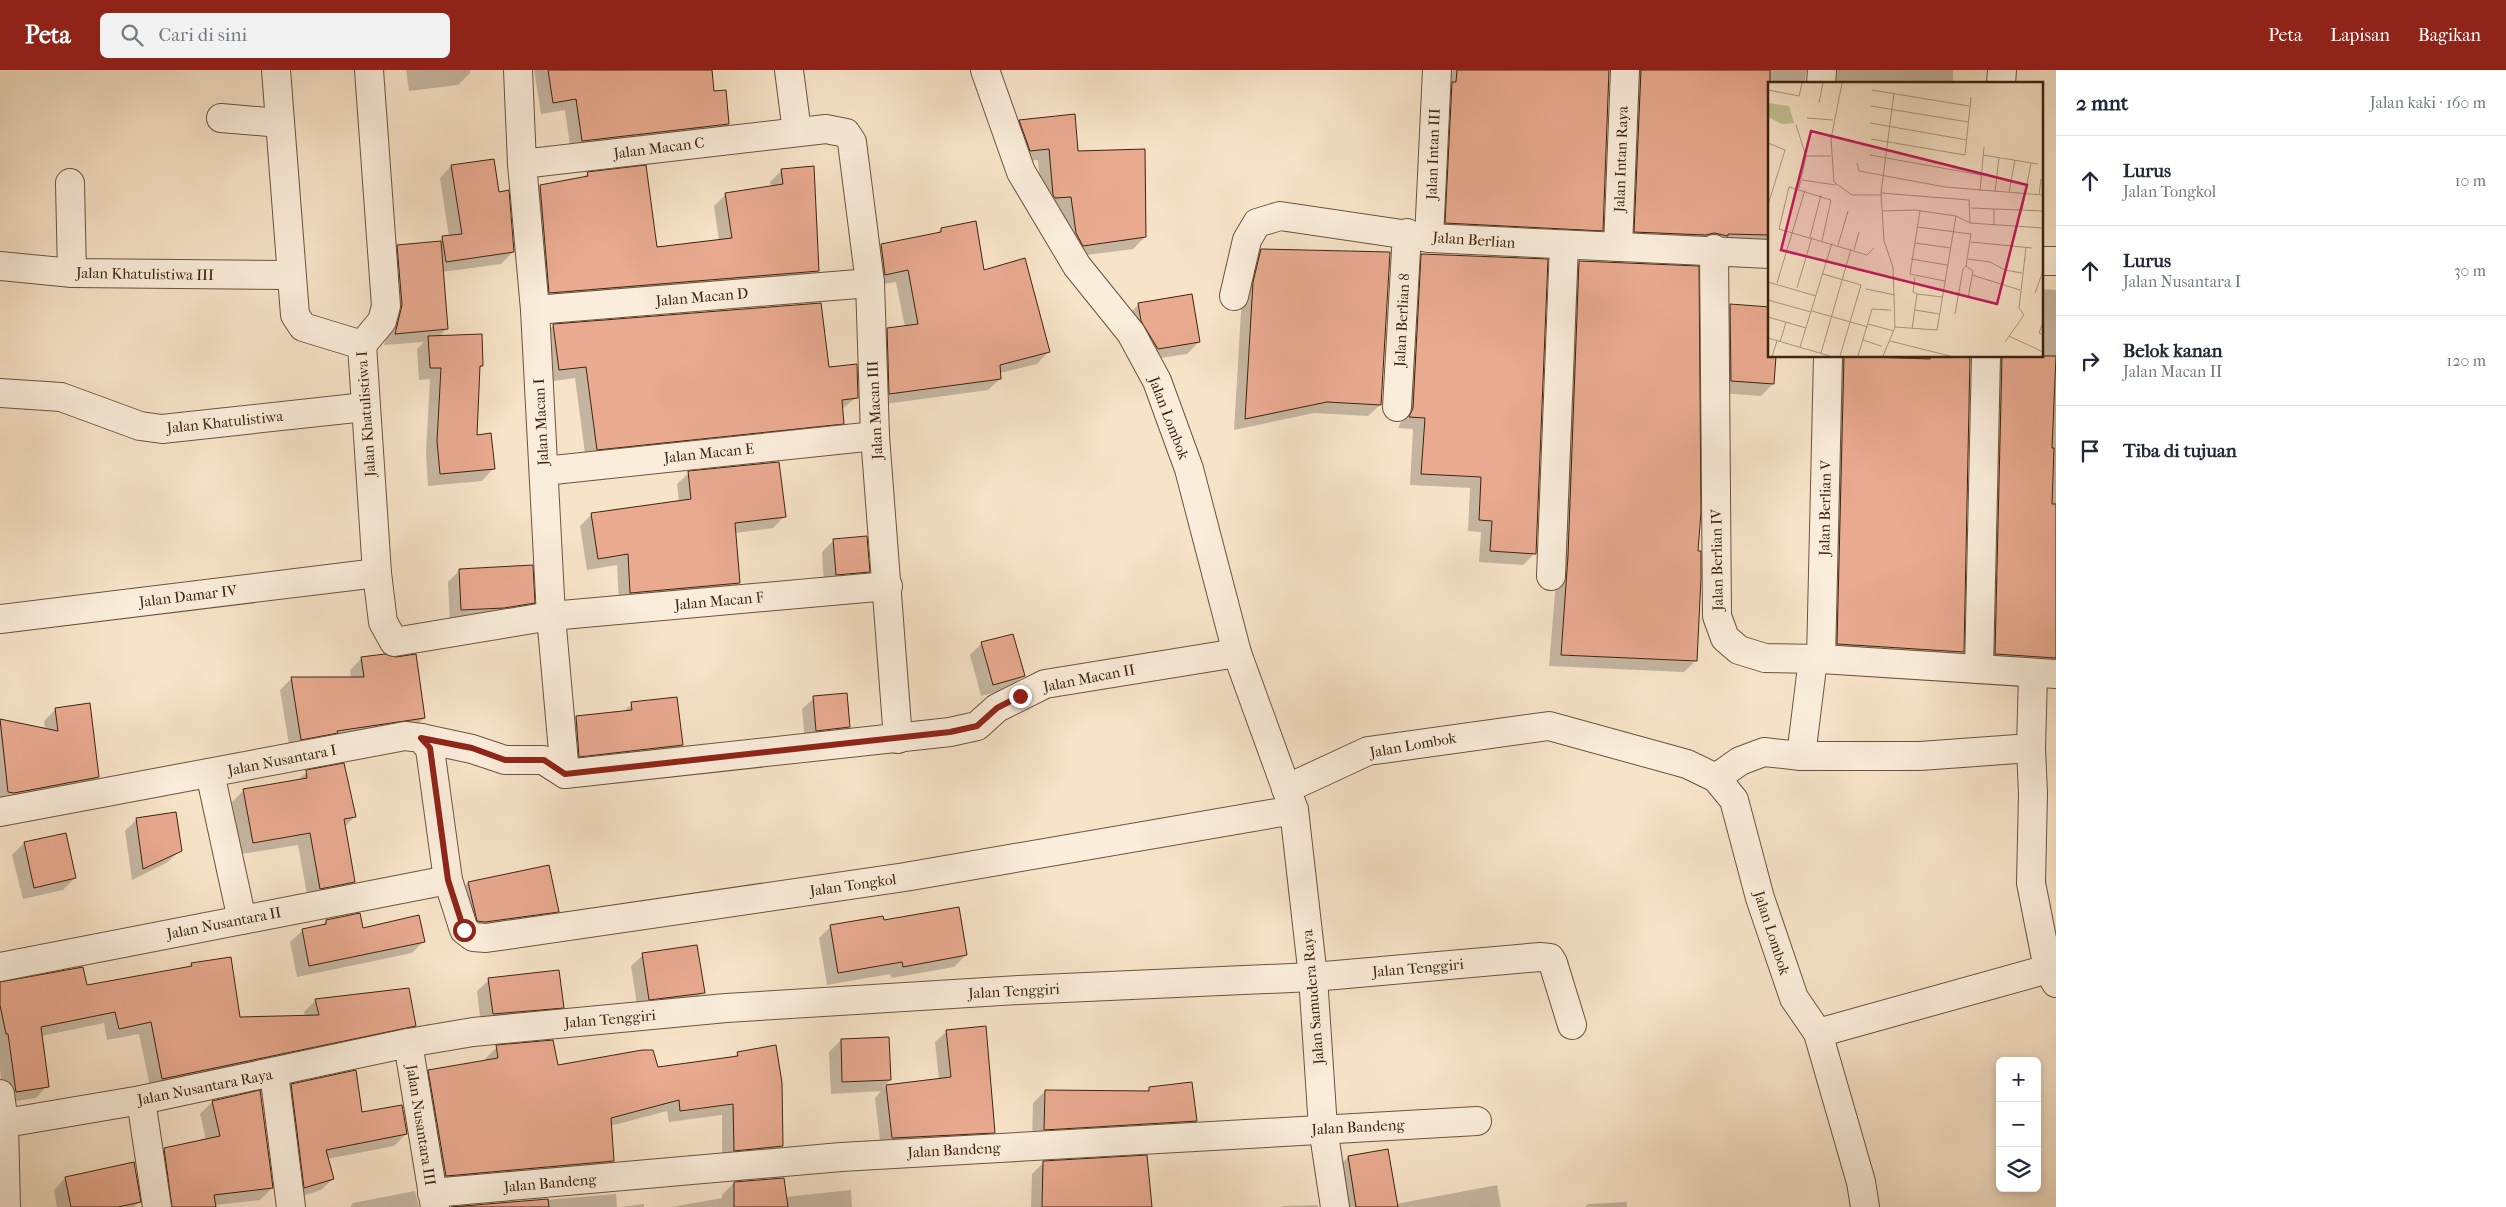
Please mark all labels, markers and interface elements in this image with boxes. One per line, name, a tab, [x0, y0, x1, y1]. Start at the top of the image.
search box	[100, 13, 450, 58]
text: Peta	[25, 21, 70, 49]
icon: search	[118, 21, 146, 49]
text: Cari di sini	[158, 24, 247, 46]
text: Peta	[2268, 25, 2302, 46]
text: Lapisan	[2330, 25, 2390, 46]
text: Bagikan	[2418, 25, 2481, 46]
inset map	[1768, 82, 2044, 358]
text: 2 mnt	[2076, 91, 2128, 115]
text: Jalan kaki · 160 m	[2370, 93, 2486, 112]
street label: Jalan Intan Raya	[1610, 104, 1632, 214]
street label: Jalan Intan III	[1422, 108, 1444, 201]
street label: Jalan Macan C	[611, 133, 706, 163]
text: Lurus	[2123, 160, 2171, 182]
icon: ahead	[2076, 167, 2104, 195]
text: 10 m	[2455, 171, 2486, 190]
text: Jalan Tongkol	[2123, 182, 2216, 201]
street label: Jalan Berlian	[1431, 228, 1516, 252]
text: Lurus	[2123, 250, 2171, 272]
icon: ahead	[2076, 257, 2104, 285]
text: 30 m	[2454, 261, 2486, 280]
street label: Jalan Khatulistiwa III	[75, 264, 214, 284]
text: Jalan Nusantara I	[2123, 272, 2241, 291]
street label: Jalan Berlian 8	[1391, 273, 1413, 368]
street label: Jalan Macan D	[654, 284, 749, 310]
text: Belok kanan	[2123, 340, 2223, 362]
icon: right	[2076, 347, 2104, 375]
street label: Jalan Khatulistiwa I	[353, 350, 379, 479]
text: 120 m	[2447, 351, 2486, 370]
street label: Jalan Macan III	[863, 360, 887, 461]
text: Jalan Macan II	[2123, 362, 2222, 381]
street label: Jalan Lombok	[1145, 373, 1193, 462]
street label: Jalan Macan I	[530, 378, 552, 467]
street label: Jalan Khatulistiwa	[165, 407, 285, 437]
icon: arrive	[2076, 437, 2104, 465]
street label: Jalan Macan E	[662, 439, 755, 467]
text: Tiba di tujuan	[2123, 440, 2237, 462]
street label: Jalan Berlian V	[1815, 459, 1835, 557]
street label: Jalan Berlian IV	[1707, 508, 1727, 612]
street label: Jalan Damar IV	[137, 581, 239, 611]
street label: Jalan Macan F	[673, 588, 764, 614]
street label: Jalan Macan II	[1041, 660, 1137, 696]
route end	[1009, 685, 1032, 708]
street label: Jalan Lombok	[1367, 728, 1458, 762]
street label: Jalan Nusantara I	[225, 741, 338, 780]
street label: Jalan Tongkol	[808, 870, 897, 900]
street label: Jalan Lombok	[1750, 888, 1794, 978]
street label: Jalan Nusantara II	[164, 903, 283, 943]
route start	[453, 919, 476, 942]
street label: Jalan Samudera Raya	[1298, 928, 1328, 1066]
street label: Jalan Tenggiri	[1371, 955, 1465, 981]
street label: Jalan Tenggiri	[967, 980, 1061, 1002]
street label: Jalan Tenggiri	[563, 1006, 657, 1032]
map controls	[1996, 1057, 2041, 1192]
button: +	[1996, 1057, 2041, 1102]
street label: Jalan Nusantara III	[402, 1062, 439, 1187]
street label: Jalan Nusantara Raya	[135, 1065, 275, 1109]
button: −	[1996, 1102, 2041, 1147]
street label: Jalan Bandeng	[1310, 1116, 1406, 1138]
street label: Jalan Bandeng	[906, 1139, 1002, 1161]
button: layers	[1996, 1147, 2041, 1192]
street label: Jalan Bandeng	[502, 1170, 598, 1196]

